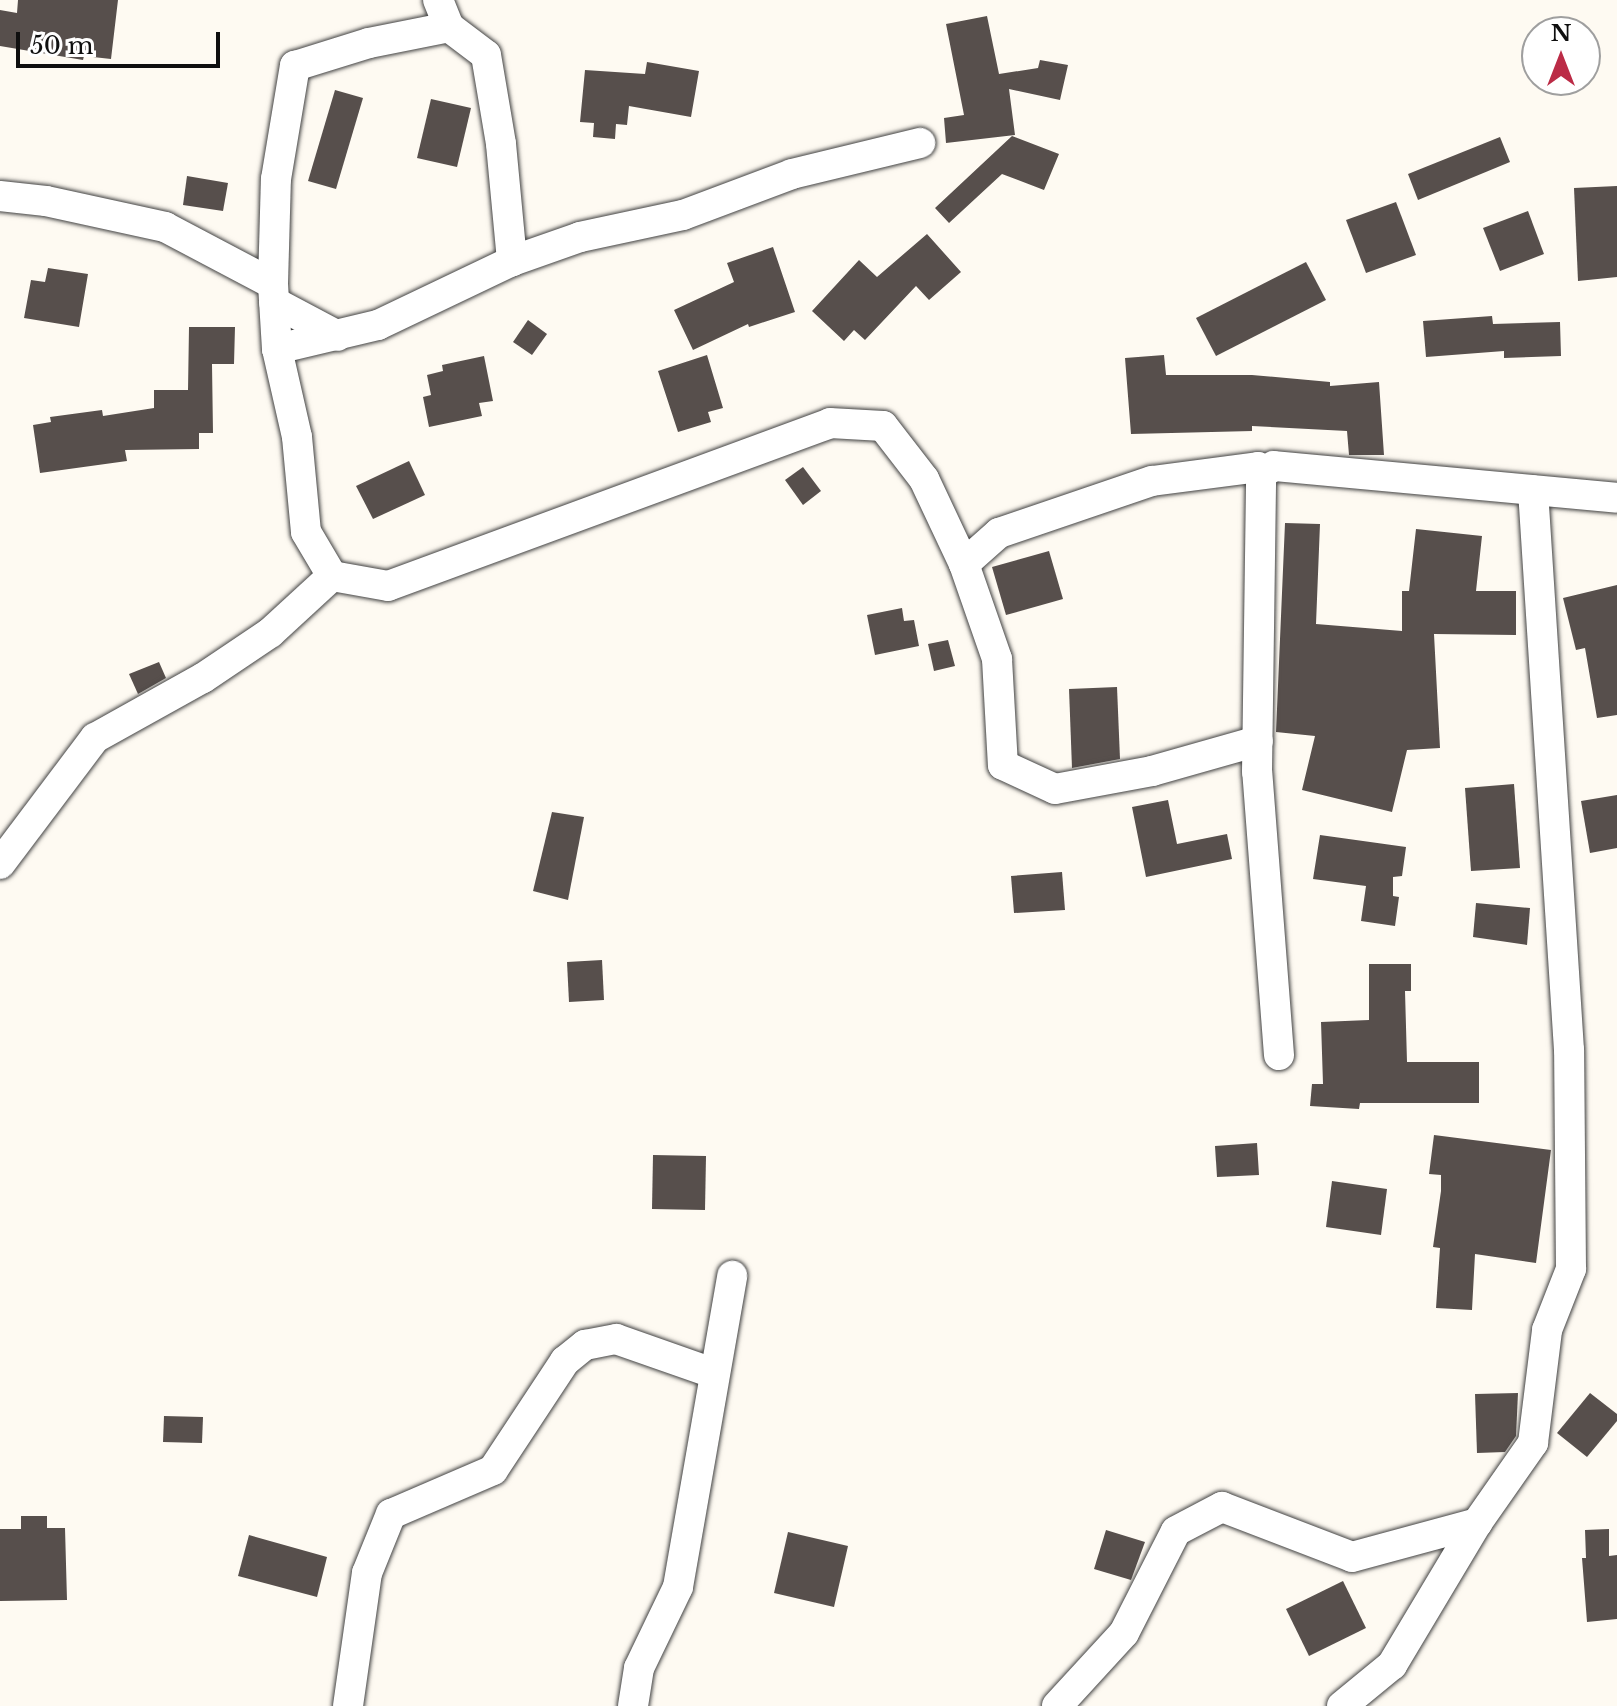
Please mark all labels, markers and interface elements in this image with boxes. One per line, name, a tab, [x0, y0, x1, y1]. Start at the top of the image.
scale bar	[20, 16, 224, 66]
north arrow	[1521, 16, 1601, 96]
text: N	[1551, 20, 1571, 47]
text: 50 m	[30, 31, 93, 60]

